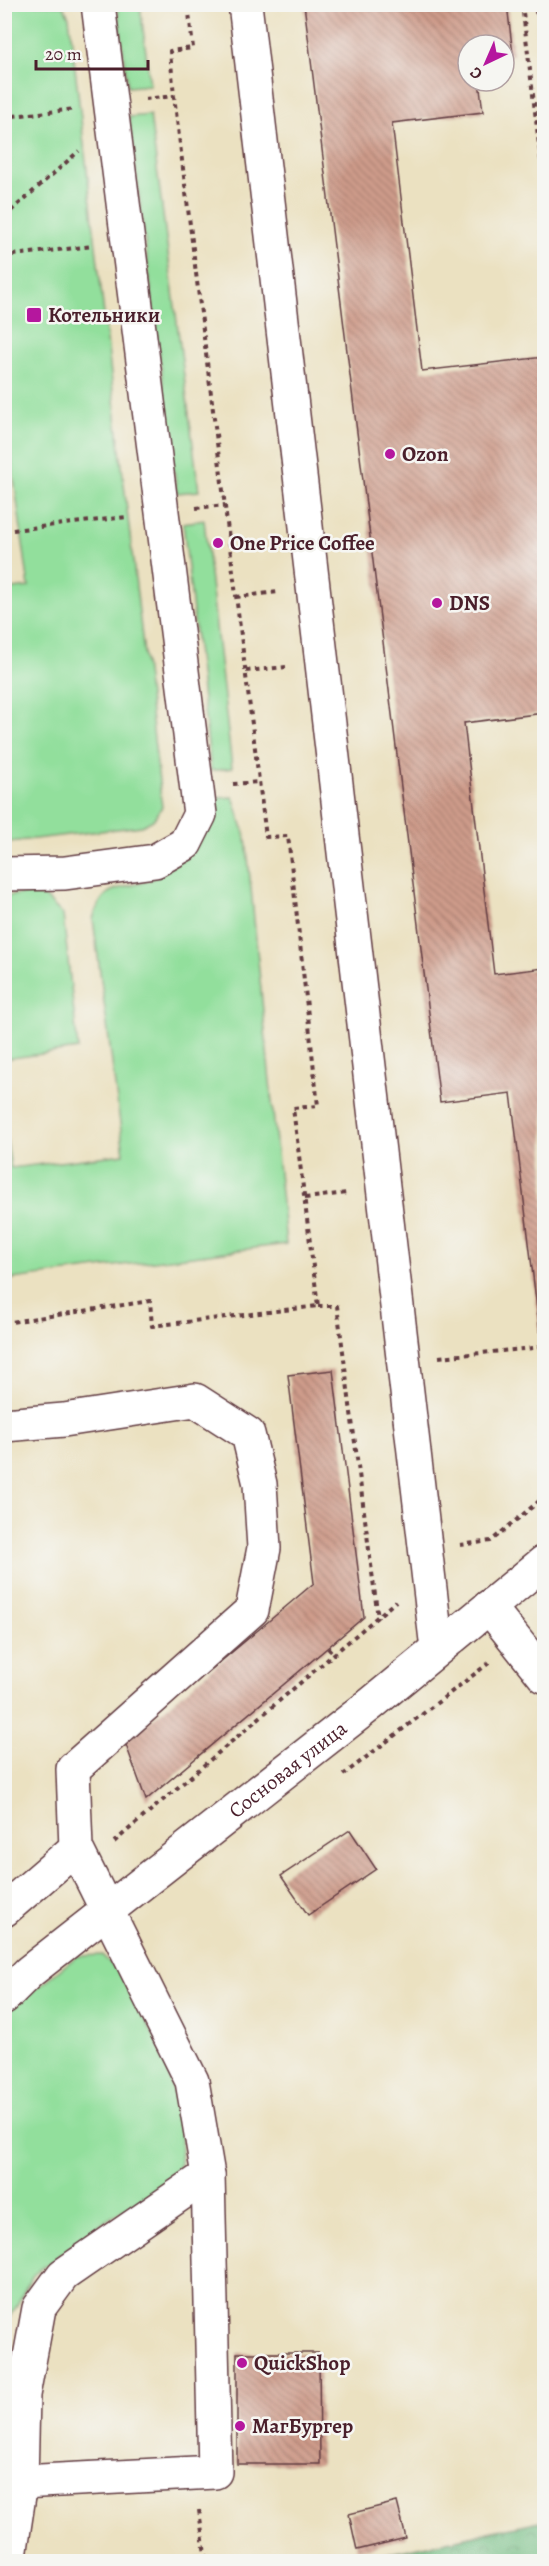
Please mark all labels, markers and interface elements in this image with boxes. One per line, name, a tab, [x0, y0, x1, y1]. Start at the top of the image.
scale bar	[36, 33, 148, 71]
north arrow	[456, 33, 516, 93]
text: 20 m	[45, 42, 82, 66]
text: С	[465, 62, 487, 84]
place label: Котельники	[48, 301, 160, 329]
marker: Котельники	[25, 306, 43, 324]
place label: Ozon	[402, 440, 449, 468]
marker: Ozon	[383, 447, 397, 461]
place label: One Price Coffee	[230, 529, 375, 557]
marker: One Price Coffee	[211, 536, 225, 550]
place label: DNS	[449, 589, 490, 617]
marker: DNS	[430, 596, 444, 610]
street label: Сосновая улица	[223, 1714, 353, 1824]
place label: QuickShop	[254, 2349, 350, 2377]
marker: QuickShop	[235, 2356, 249, 2370]
place label: МагБургер	[252, 2412, 353, 2440]
marker: МагБургер	[233, 2419, 247, 2433]

